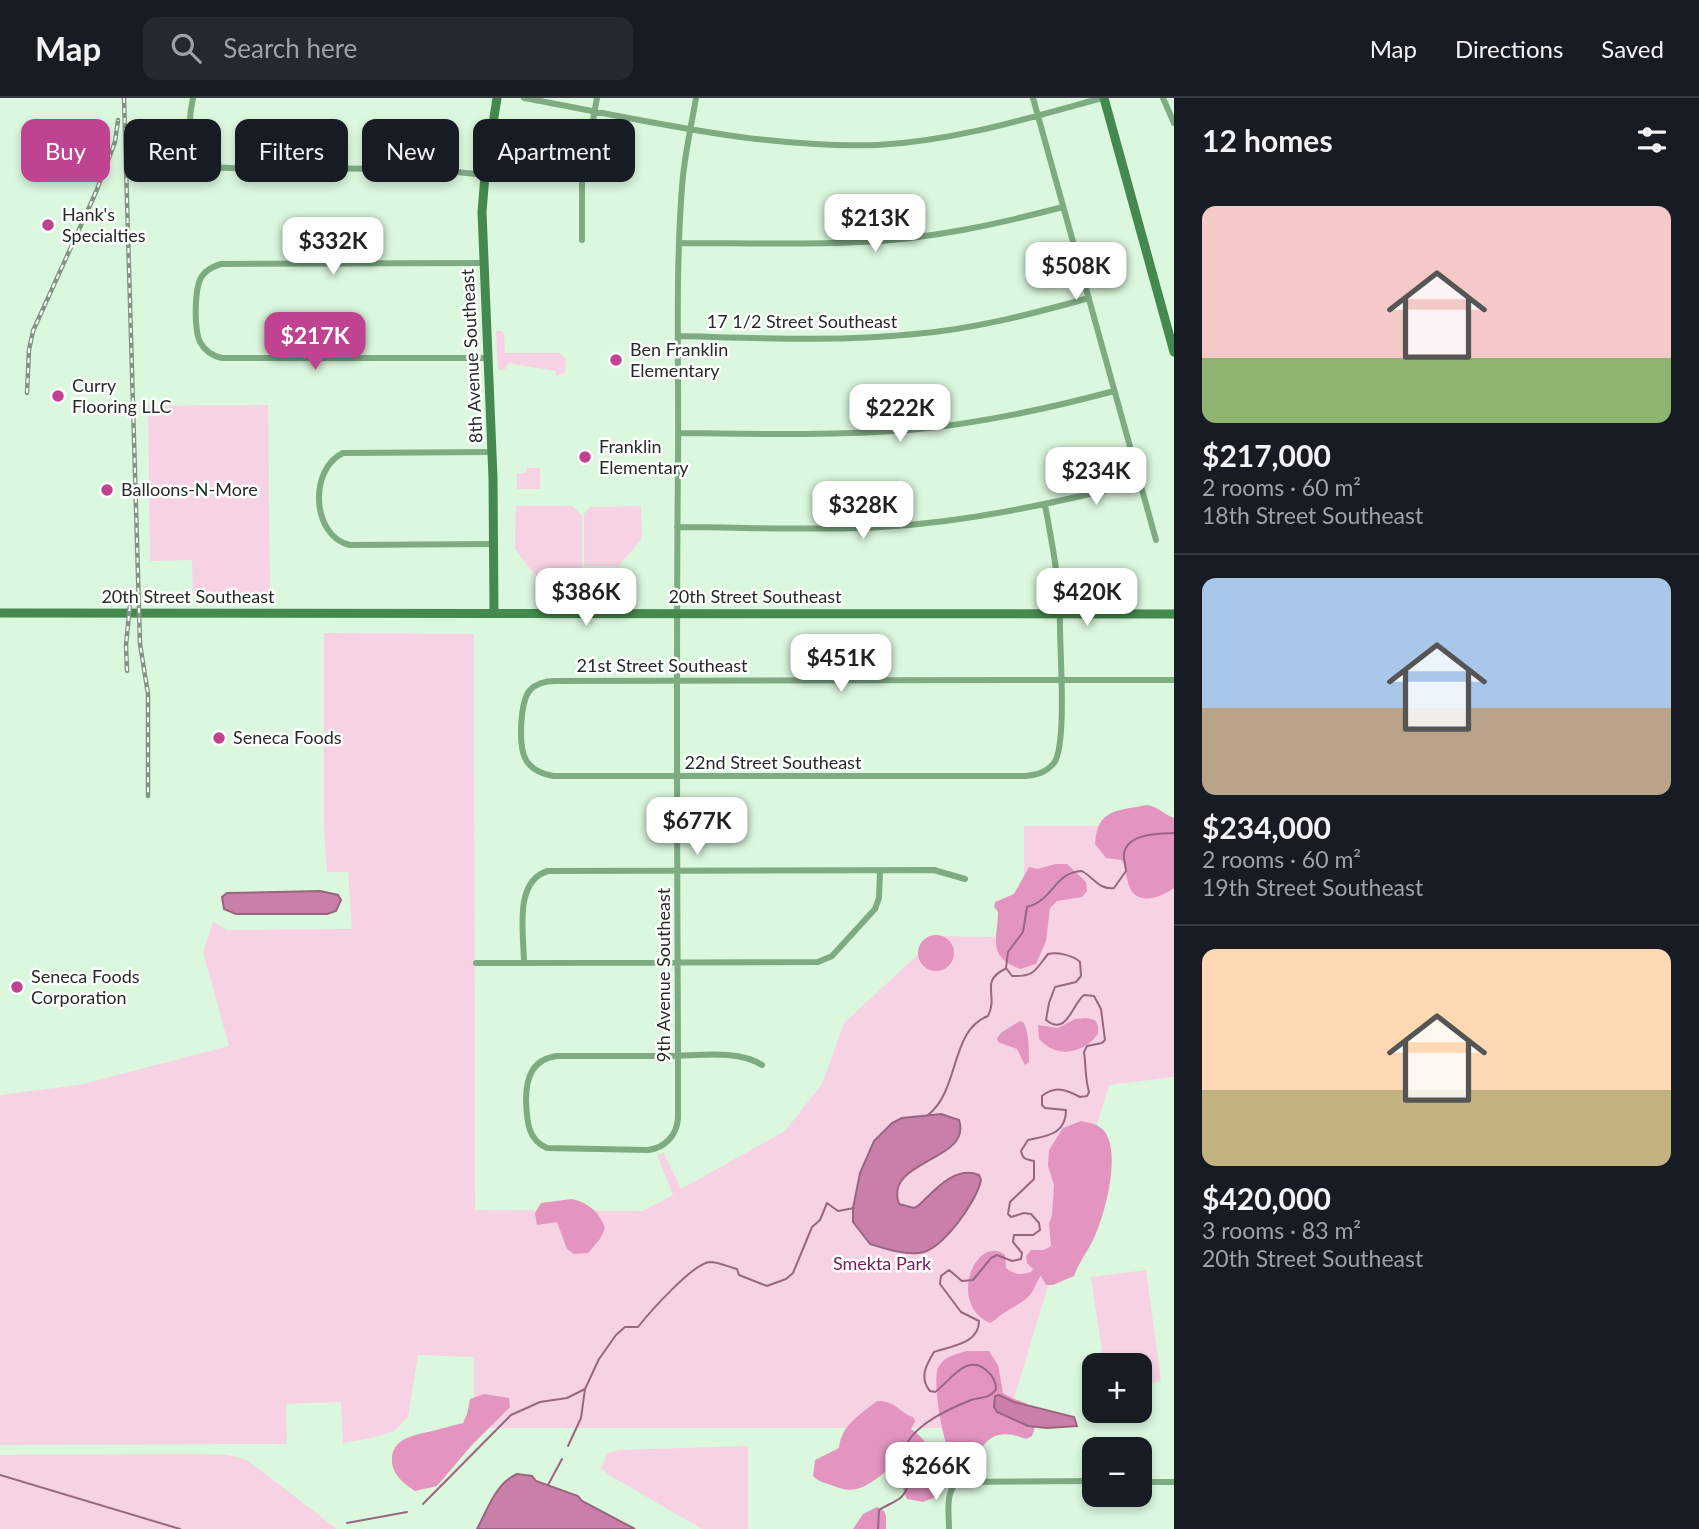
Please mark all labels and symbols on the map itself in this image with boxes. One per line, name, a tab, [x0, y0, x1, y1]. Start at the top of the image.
pin: $213K	[826, 194, 924, 254]
place label: Hank's Specialties	[62, 203, 146, 246]
marker: Hank's Specialties	[40, 217, 56, 233]
pin: $332K	[284, 218, 382, 277]
pin: $508K	[1027, 242, 1125, 302]
street label: 8th Avenue Southeast	[455, 268, 487, 444]
street label: 17 1/2 Street Southeast	[707, 310, 898, 332]
pin: $217K	[266, 313, 364, 372]
place label: Ben Franklin Elementary	[630, 338, 728, 381]
marker: Ben Franklin Elementary	[608, 352, 624, 368]
place label: Curry Flooring LLC	[72, 374, 171, 417]
pin: $222K	[851, 384, 949, 444]
marker: Curry Flooring LLC	[50, 388, 66, 404]
place label: Franklin Elementary	[599, 435, 689, 478]
pin: $234K	[1047, 448, 1145, 507]
marker: Franklin Elementary	[577, 449, 593, 465]
place label: Balloons-N-More	[121, 478, 258, 500]
marker: Balloons-N-More	[99, 482, 115, 498]
pin: $328K	[814, 482, 912, 541]
pin: $386K	[537, 568, 635, 628]
pin: $420K	[1038, 568, 1136, 628]
street label: 20th Street Southeast	[101, 585, 275, 607]
street label: 20th Street Southeast	[668, 585, 842, 607]
pin: $451K	[792, 634, 890, 694]
street label: 21st Street Southeast	[577, 654, 748, 676]
place label: Seneca Foods	[233, 726, 342, 748]
marker: Seneca Foods	[211, 730, 227, 746]
street label: 22nd Street Southeast	[685, 751, 862, 773]
pin: $677K	[648, 798, 746, 857]
street label: 9th Avenue Southeast	[652, 887, 674, 1062]
place label: Seneca Foods Corporation	[31, 965, 140, 1008]
marker: Seneca Foods Corporation	[9, 979, 25, 995]
park label: Smekta Park	[833, 1252, 932, 1274]
pin: $266K	[887, 1442, 985, 1502]

